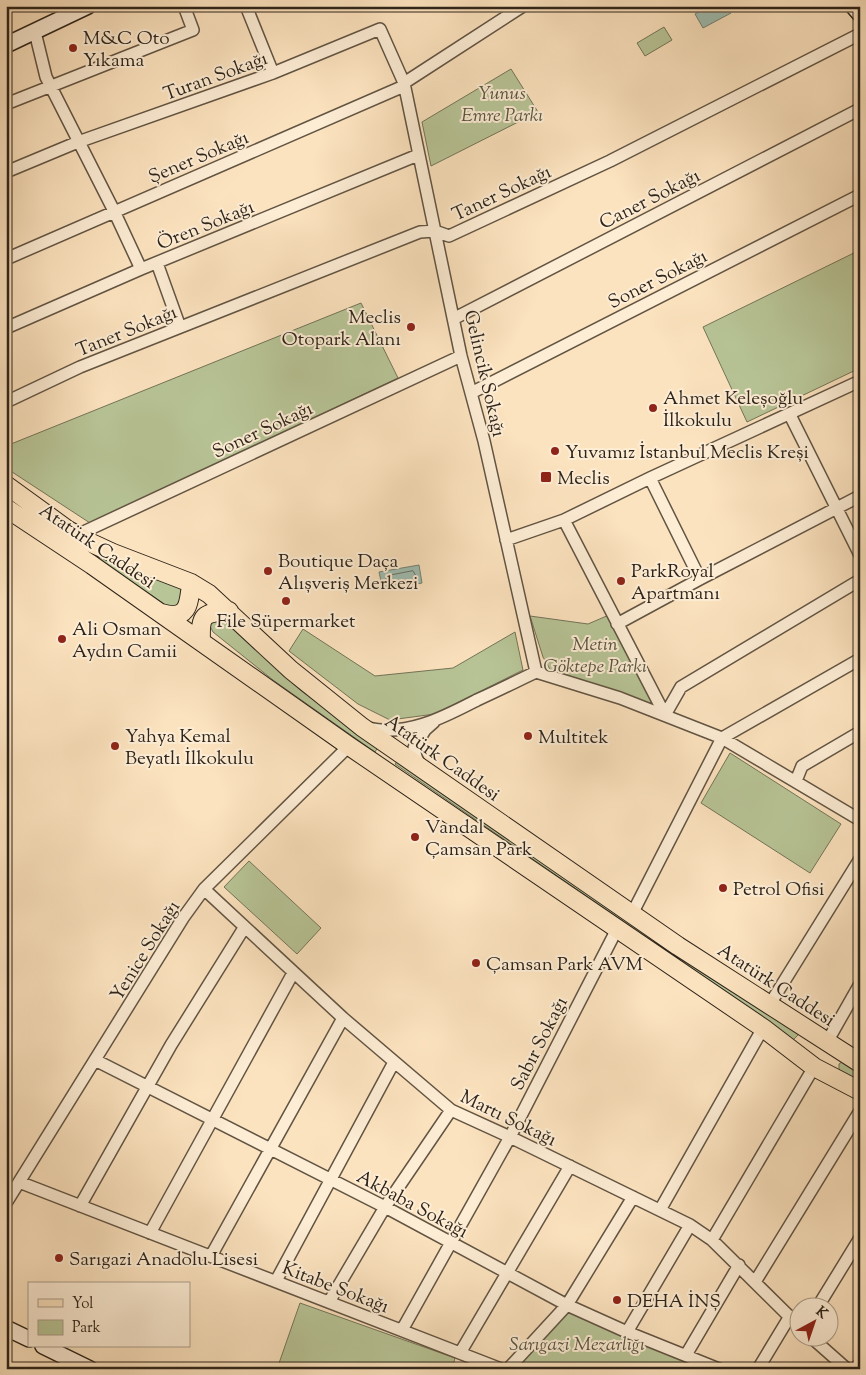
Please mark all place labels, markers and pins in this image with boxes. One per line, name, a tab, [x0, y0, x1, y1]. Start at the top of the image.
place label: M&C Oto Yıkama	[83, 26, 170, 75]
marker: M&C Oto Yıkama	[67, 42, 79, 54]
place label: Meclis Otopark Alanı	[282, 305, 401, 354]
marker: Meclis Otopark Alanı	[405, 321, 417, 333]
place label: Ahmet Keleşoğlu İlkokulu	[663, 386, 803, 435]
marker: Ahmet Keleşoğlu İlkokulu	[647, 402, 659, 414]
place label: Yuvamız İstanbul Meclis Kreşi	[565, 440, 809, 467]
marker: Yuvamız İstanbul Meclis Kreşi	[549, 445, 561, 457]
place label: Meclis	[557, 466, 610, 493]
marker: Meclis	[539, 470, 553, 484]
place label: Boutique Daça Alışveriş Merkezi	[278, 549, 418, 598]
place label: ParkRoyal Apartmanı	[631, 559, 720, 608]
marker: Boutique Daça Alışveriş Merkezi	[262, 565, 274, 577]
marker: ParkRoyal Apartmanı	[615, 575, 627, 587]
marker: File Süpermarket	[280, 595, 292, 607]
place label: File Süpermarket	[217, 609, 356, 636]
place label: Ali Osman Aydın Camii	[72, 617, 177, 666]
marker: Ali Osman Aydın Camii	[56, 633, 68, 645]
place label: Yahya Kemal Beyatlı İlkokulu	[125, 724, 254, 773]
place label: Multitek	[538, 725, 609, 752]
marker: Multitek	[522, 730, 534, 742]
marker: Yahya Kemal Beyatlı İlkokulu	[109, 740, 121, 752]
place label: Vandal Çamsan Park	[425, 815, 533, 864]
marker: Vandal Çamsan Park	[409, 831, 421, 843]
place label: Petrol Ofisi	[733, 877, 824, 904]
marker: Petrol Ofisi	[717, 882, 729, 894]
place label: Çamsan Park AVM	[486, 952, 643, 979]
marker: Çamsan Park AVM	[470, 957, 482, 969]
place label: Sarıgazi Anadolu Lisesi	[69, 1247, 258, 1274]
marker: Sarıgazi Anadolu Lisesi	[53, 1252, 65, 1264]
place label: DEHA İNŞ	[627, 1289, 721, 1316]
marker: DEHA İNŞ	[611, 1294, 623, 1306]

